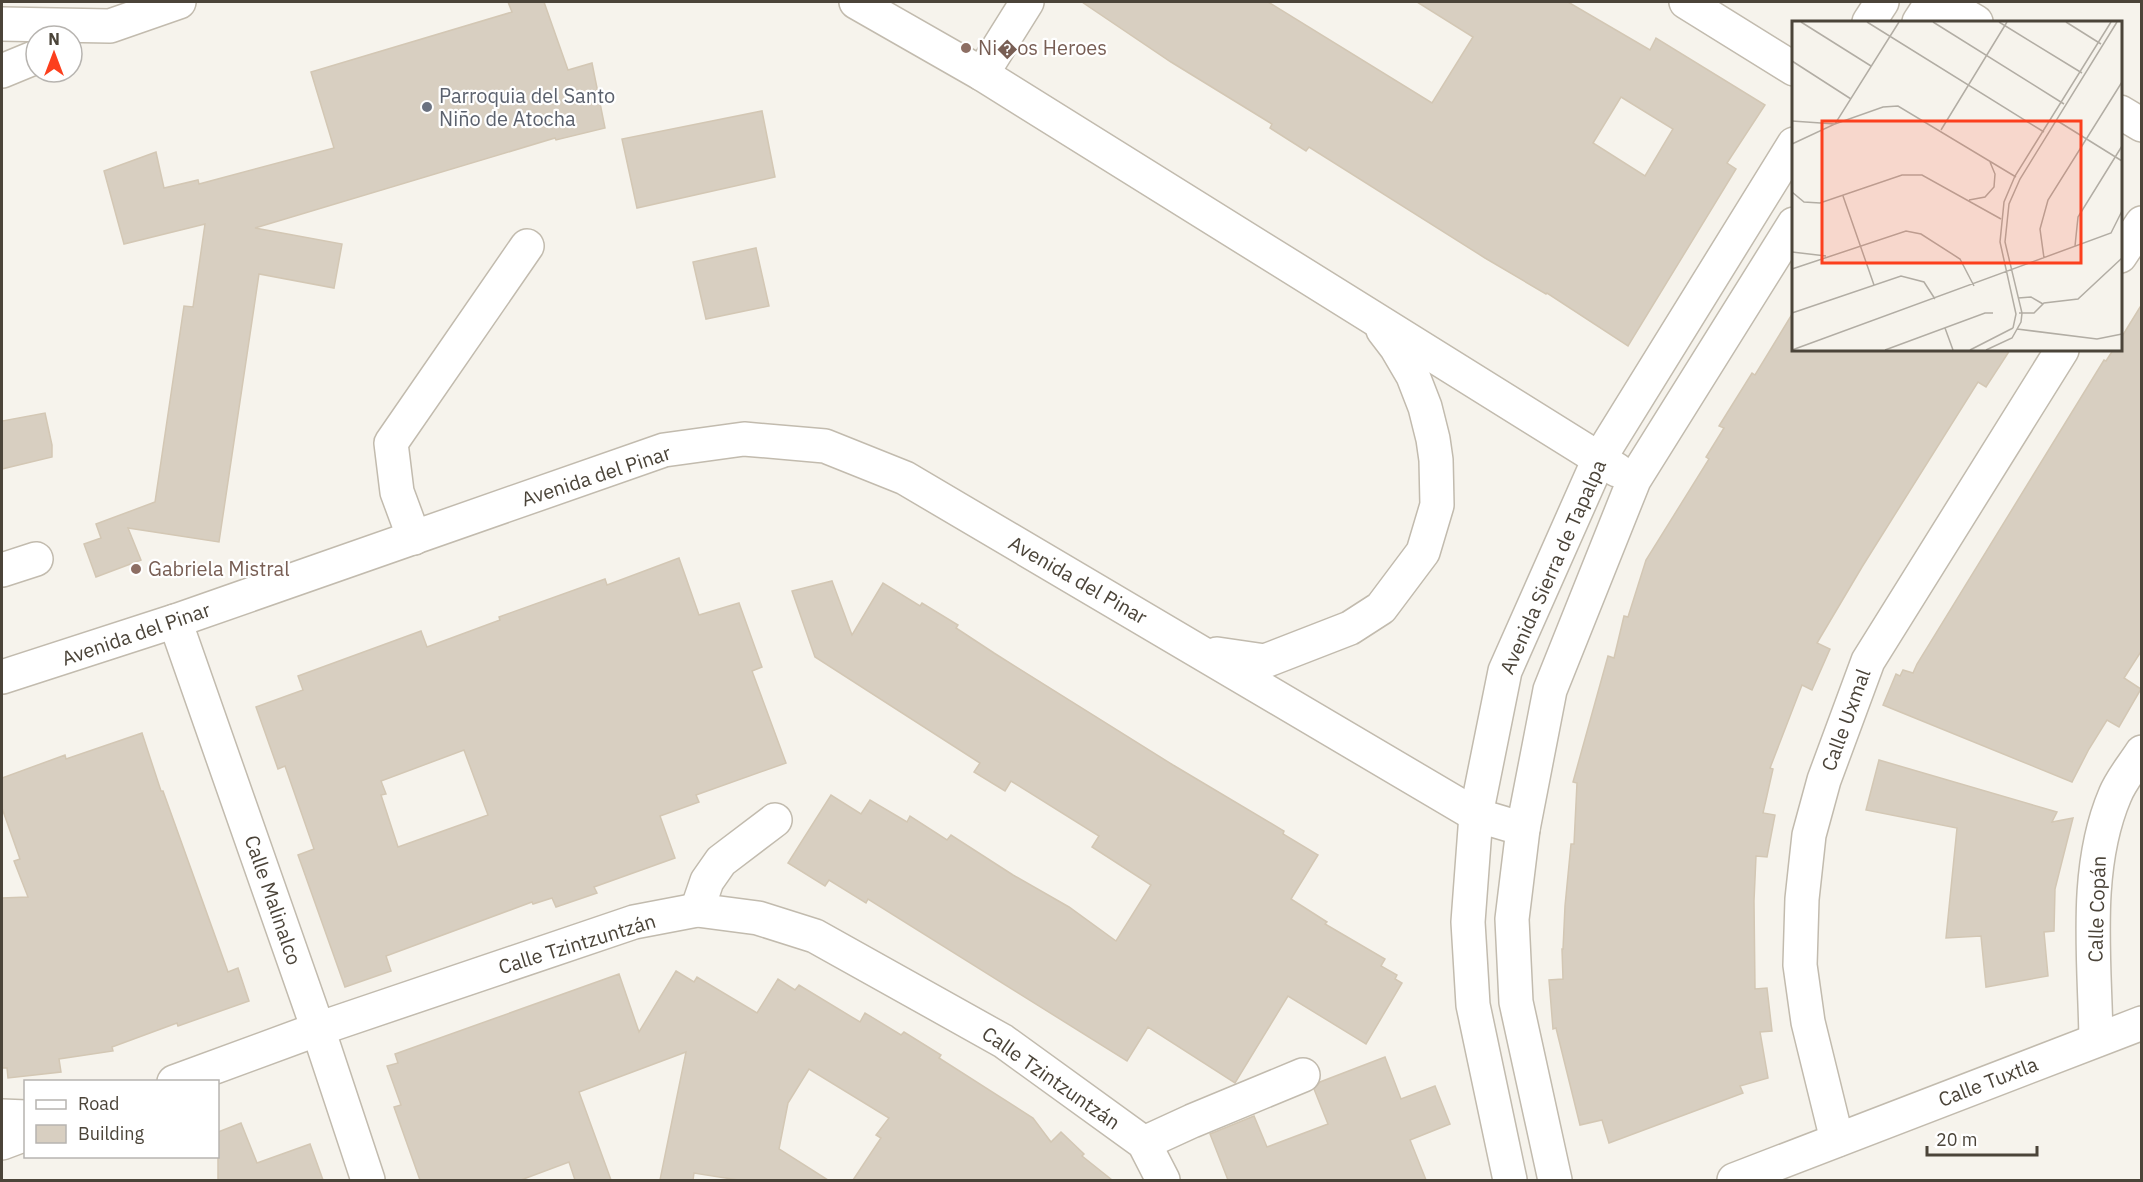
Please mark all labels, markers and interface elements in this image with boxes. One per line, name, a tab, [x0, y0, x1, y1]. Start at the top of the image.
inset map	[1792, 21, 2122, 351]
north arrow	[24, 24, 84, 84]
text: N	[48, 29, 60, 49]
place label: Ni�os Heroes	[978, 34, 1107, 61]
marker: Ni�os Heroes	[959, 41, 973, 55]
place label: Parroquia del Santo Niño de Atocha	[439, 82, 615, 132]
marker: Parroquia del Santo Niño de Atocha	[420, 100, 434, 114]
street label: Avenida del Pinar	[518, 439, 674, 512]
street label: Avenida Sierra de Tapalpa	[1493, 455, 1612, 678]
street label: Avenida del Pinar	[1004, 529, 1152, 630]
place label: Gabriela Mistral	[148, 555, 290, 582]
marker: Gabriela Mistral	[129, 562, 143, 576]
street label: Avenida del Pinar	[58, 595, 214, 672]
street label: Calle Uxmal	[1815, 665, 1876, 775]
street label: Calle Malinalco	[239, 831, 308, 968]
street label: Calle Copán	[2081, 855, 2112, 963]
street label: Calle Tzintzuntzán	[495, 907, 659, 980]
street label: Calle Tzintzuntzán	[977, 1020, 1126, 1135]
street label: Calle Tuxtla	[1934, 1050, 2042, 1113]
legend	[24, 1080, 219, 1158]
text: Road	[78, 1092, 119, 1115]
scale bar	[1927, 1119, 2036, 1157]
text: Building	[78, 1122, 145, 1145]
text: 20 m	[1936, 1128, 1978, 1151]

